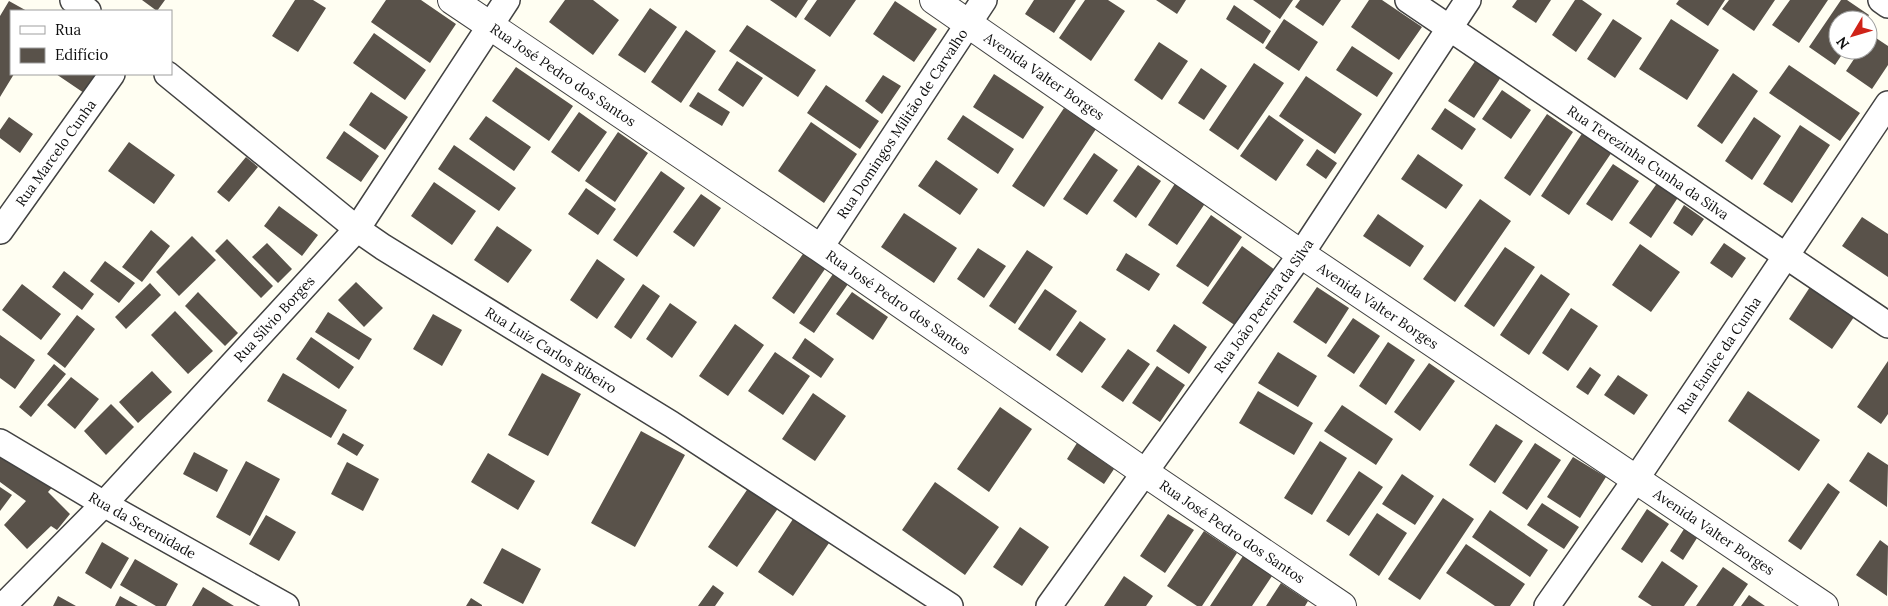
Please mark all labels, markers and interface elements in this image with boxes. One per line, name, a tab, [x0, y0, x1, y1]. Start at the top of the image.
legend	[10, 10, 172, 75]
north arrow	[1828, 10, 1878, 60]
street label: Rua José Pedro dos Santos	[487, 19, 639, 130]
text: Rua	[55, 20, 81, 39]
street label: Rua Domingos Militão de Carvalho	[833, 25, 972, 222]
street label: Avenida Valter Borges	[980, 28, 1108, 124]
text: N	[1832, 33, 1853, 53]
text: Edifício	[55, 45, 108, 64]
street label: Rua Marcelo Cunha	[12, 96, 100, 210]
street label: Rua Terezinha Cunha da Silva	[1564, 101, 1732, 224]
street label: Rua João Pereira da Silva	[1210, 236, 1317, 376]
street label: Rua José Pedro dos Santos	[823, 246, 974, 358]
street label: Avenida Valter Borges	[1313, 258, 1442, 353]
street label: Rua Sílvio Borges	[230, 272, 319, 366]
street label: Rua Eunice da Cunha	[1673, 293, 1765, 418]
street label: Rua Luiz Carlos Ribeiro	[482, 303, 620, 397]
street label: Rua José Pedro dos Santos	[1156, 476, 1308, 587]
street label: Avenida Valter Borges	[1649, 484, 1778, 579]
street label: Rua da Serenidade	[85, 488, 200, 563]

